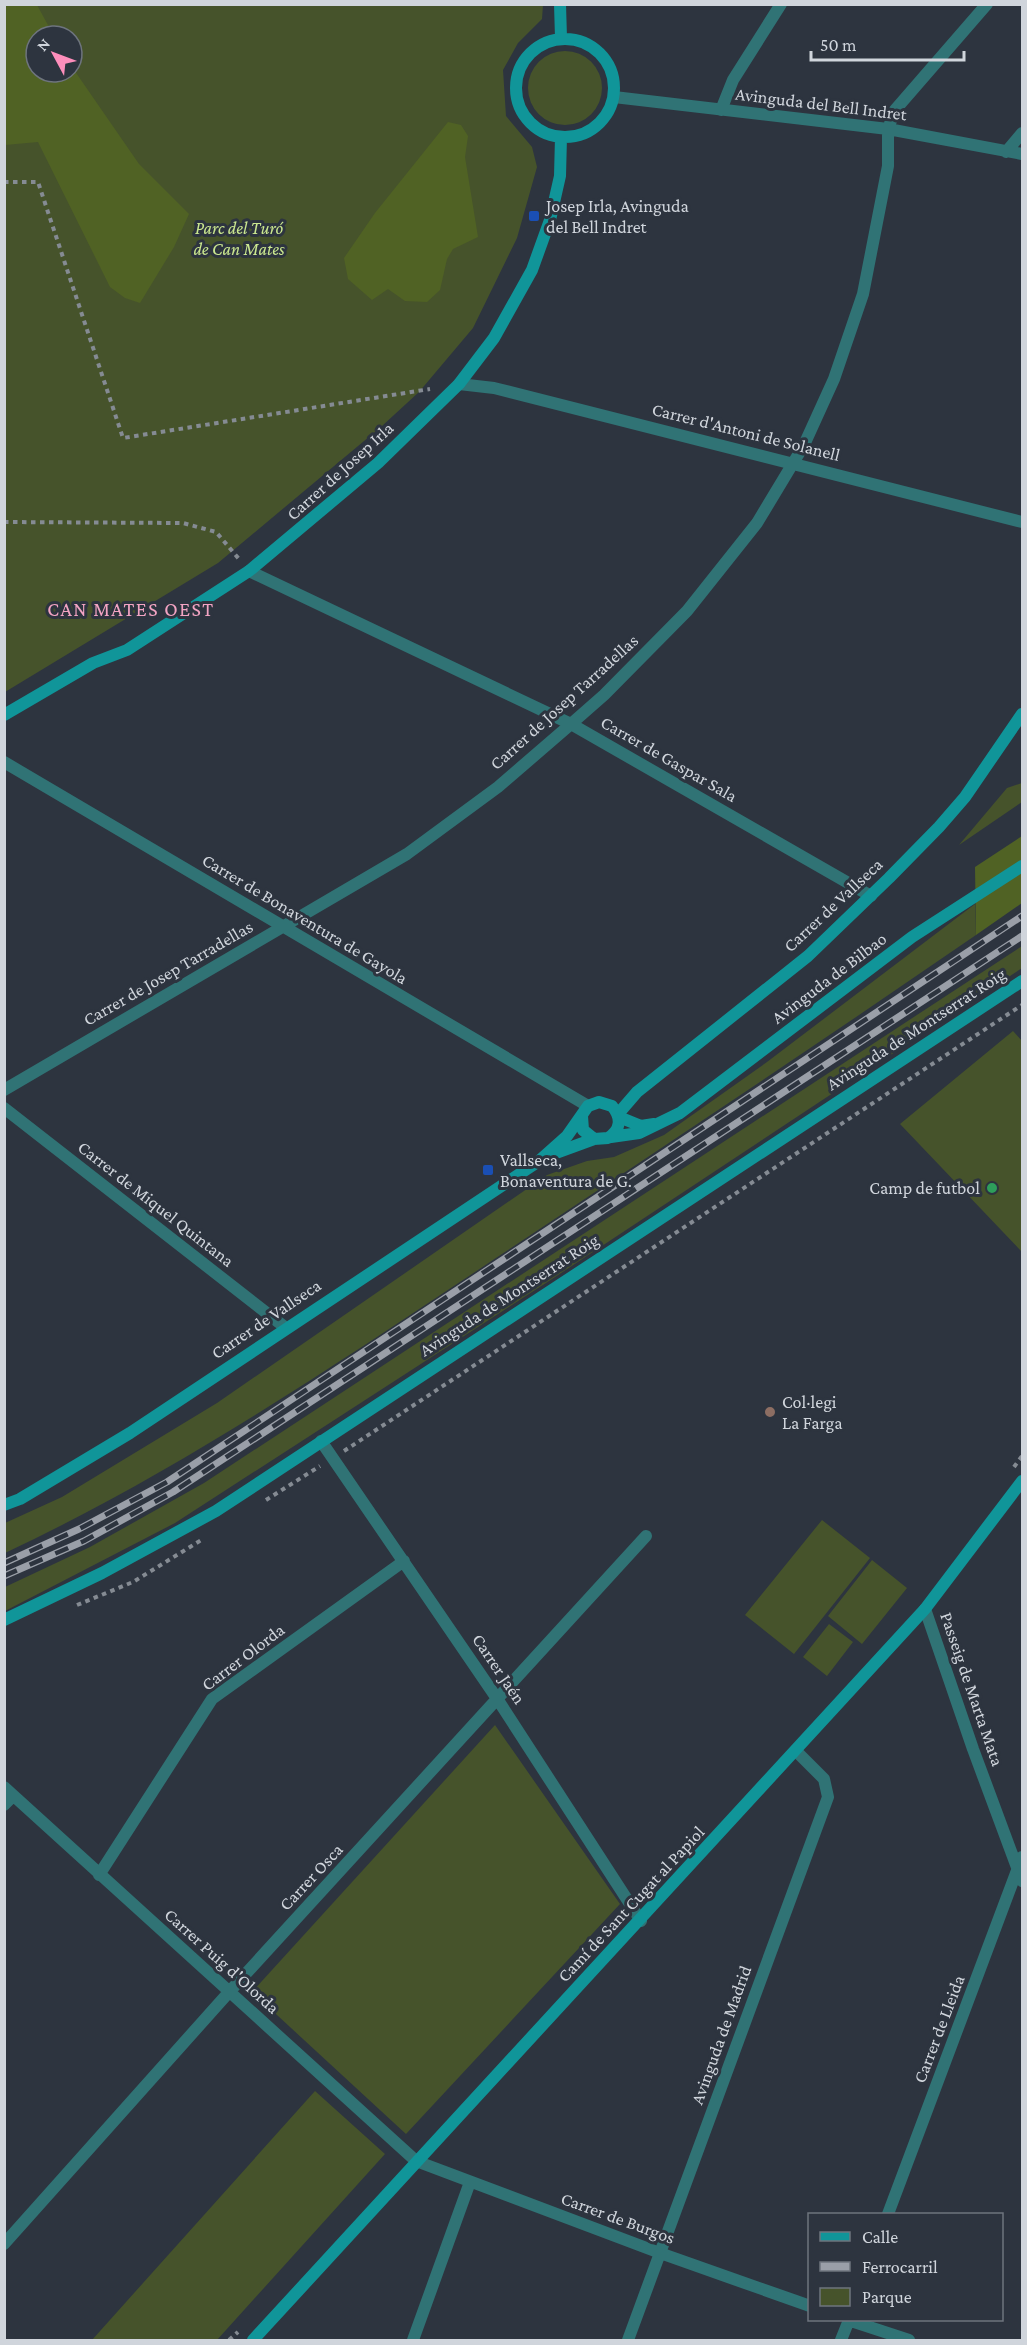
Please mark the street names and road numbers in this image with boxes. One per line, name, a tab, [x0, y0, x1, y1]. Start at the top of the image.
street label: Avinguda del Bell Indret	[734, 84, 909, 125]
street label: Carrer d'Antoni de Solanell	[650, 399, 842, 465]
street label: Carrer de Josep Irla	[283, 418, 397, 524]
street label: Carrer de Josep Tarradellas	[486, 630, 642, 774]
street label: Carrer de Gaspar Sala	[597, 712, 741, 806]
street label: Carrer de Bonaventura de Gayola	[199, 850, 411, 988]
street label: Carrer de Vallseca	[779, 854, 887, 956]
street label: Carrer de Josep Tarradellas	[80, 916, 256, 1030]
street label: Avinguda de Bilbao	[768, 928, 890, 1028]
street label: Avinguda de Montserrat Roig	[823, 963, 1009, 1094]
street label: Carrer de Miquel Quintana	[74, 1137, 238, 1271]
street label: Avinguda de Montserrat Roig	[416, 1229, 602, 1360]
street label: Carrer de Vallseca	[207, 1275, 325, 1363]
street label: Passeig de Marta Mata	[936, 1609, 1008, 1769]
street label: Carrer Olorda	[198, 1619, 288, 1695]
street label: Carrer Jaén	[468, 1630, 530, 1708]
street label: Camí de Sant Cugat al Papiol	[554, 1822, 709, 1986]
street label: Carrer Osca	[275, 1840, 347, 1914]
street label: Carrer Puig d'Olorda	[161, 1904, 283, 2018]
street label: Avinguda de Madrid	[687, 1962, 756, 2107]
street label: Carrer de Lleida	[909, 1972, 969, 2086]
street label: Carrer de Burgos	[558, 2188, 678, 2248]

